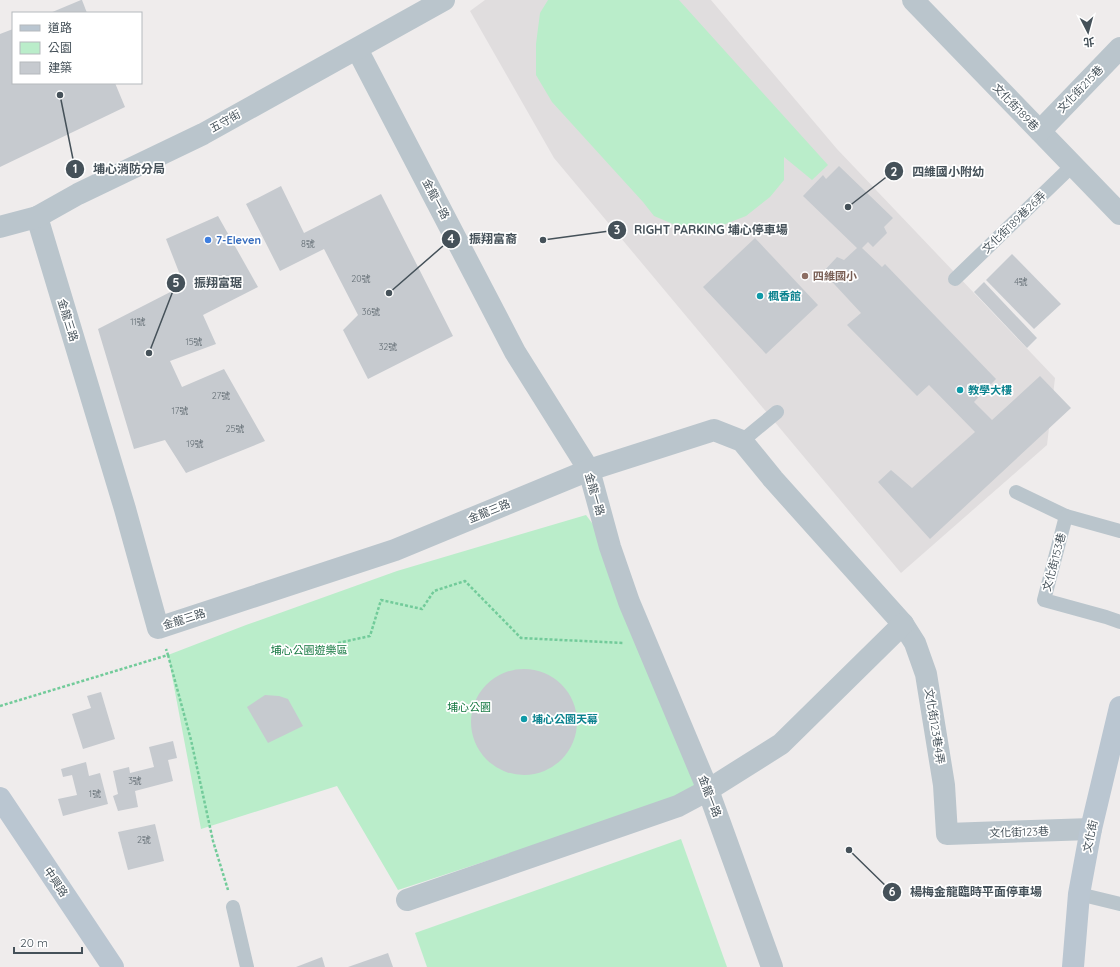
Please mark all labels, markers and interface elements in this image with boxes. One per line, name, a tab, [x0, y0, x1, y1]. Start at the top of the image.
legend	[12, 12, 142, 84]
north arrow	[1068, 12, 1108, 52]
text: 道路	[48, 20, 72, 35]
text: 北	[1083, 34, 1095, 49]
text: 公園	[48, 40, 72, 55]
text: 建築	[48, 60, 72, 75]
street label: 文化街215巷	[1054, 62, 1106, 116]
street label: 文化街189巷	[990, 81, 1042, 133]
street label: 五守街	[207, 107, 243, 135]
callout: 埔心消防分局	[65, 157, 173, 181]
callout: 四維國小附幼	[884, 159, 992, 183]
text: 1	[73, 161, 77, 176]
text: 埔心消防分局	[93, 161, 165, 176]
text: 2	[891, 164, 898, 179]
text: 四維國小附幼	[912, 164, 984, 179]
street label: 金龍一路	[419, 176, 453, 222]
street label: 文化街189巷26弄	[979, 188, 1049, 256]
callout: RIGHT PARKING 埔心停車場	[607, 218, 796, 242]
text: 3	[614, 222, 620, 237]
text: RIGHT PARKING 埔心停車場	[634, 222, 788, 237]
callout: 振翔富裔	[441, 227, 525, 251]
text: 4	[447, 231, 455, 246]
text: 振翔富裔	[469, 231, 517, 246]
place label: 7-Eleven	[216, 233, 261, 247]
marker: 7-Eleven	[203, 235, 213, 245]
house number: 8號	[301, 238, 315, 249]
place label: 四維國小	[813, 269, 857, 283]
callout: 振翔富琚	[166, 271, 250, 295]
marker: 四維國小	[800, 271, 810, 281]
house number: 20號	[351, 273, 371, 284]
text: 5	[173, 275, 180, 290]
text: 振翔富琚	[194, 275, 242, 290]
house number: 4號	[1014, 276, 1028, 287]
place label: 楓香館	[768, 289, 801, 303]
marker: 楓香館	[755, 291, 765, 301]
street label: 金龍三路	[55, 297, 81, 343]
house number: 36號	[362, 306, 380, 317]
house number: 11號	[130, 316, 146, 327]
house number: 15號	[185, 336, 203, 347]
house number: 32號	[379, 341, 397, 352]
place label: 教學大樓	[968, 383, 1012, 397]
marker: 教學大樓	[955, 385, 965, 395]
house number: 27號	[212, 390, 230, 401]
house number: 17號	[172, 405, 188, 416]
house number: 25號	[226, 423, 244, 434]
house number: 19號	[186, 438, 204, 449]
street label: 金龍一路	[582, 471, 608, 517]
street label: 金龍三路	[466, 496, 512, 526]
street label: 文化街153巷	[1039, 531, 1069, 593]
street label: 金龍三路	[161, 606, 207, 632]
park label: 埔心公園遊樂區	[271, 643, 348, 657]
street label: 文化街123巷4弄	[922, 687, 948, 765]
park label: 埔心公園	[447, 700, 491, 714]
place label: 埔心公園天幕	[532, 712, 598, 726]
marker: 埔心公園天幕	[519, 714, 529, 724]
street label: 金龍一路	[696, 773, 724, 819]
house number: 3號	[128, 775, 142, 786]
house number: 1號	[89, 788, 101, 799]
street label: 文化街	[1080, 818, 1100, 854]
street label: 文化街123巷	[989, 824, 1049, 840]
house number: 2號	[137, 834, 151, 845]
street label: 中興路	[41, 864, 71, 900]
callout: 楊梅金龍臨時平面停車場	[882, 880, 1050, 904]
text: 6	[889, 884, 896, 899]
text: 楊梅金龍臨時平面停車場	[910, 884, 1042, 899]
scale bar	[14, 929, 82, 955]
text: 20 m	[20, 935, 48, 950]

